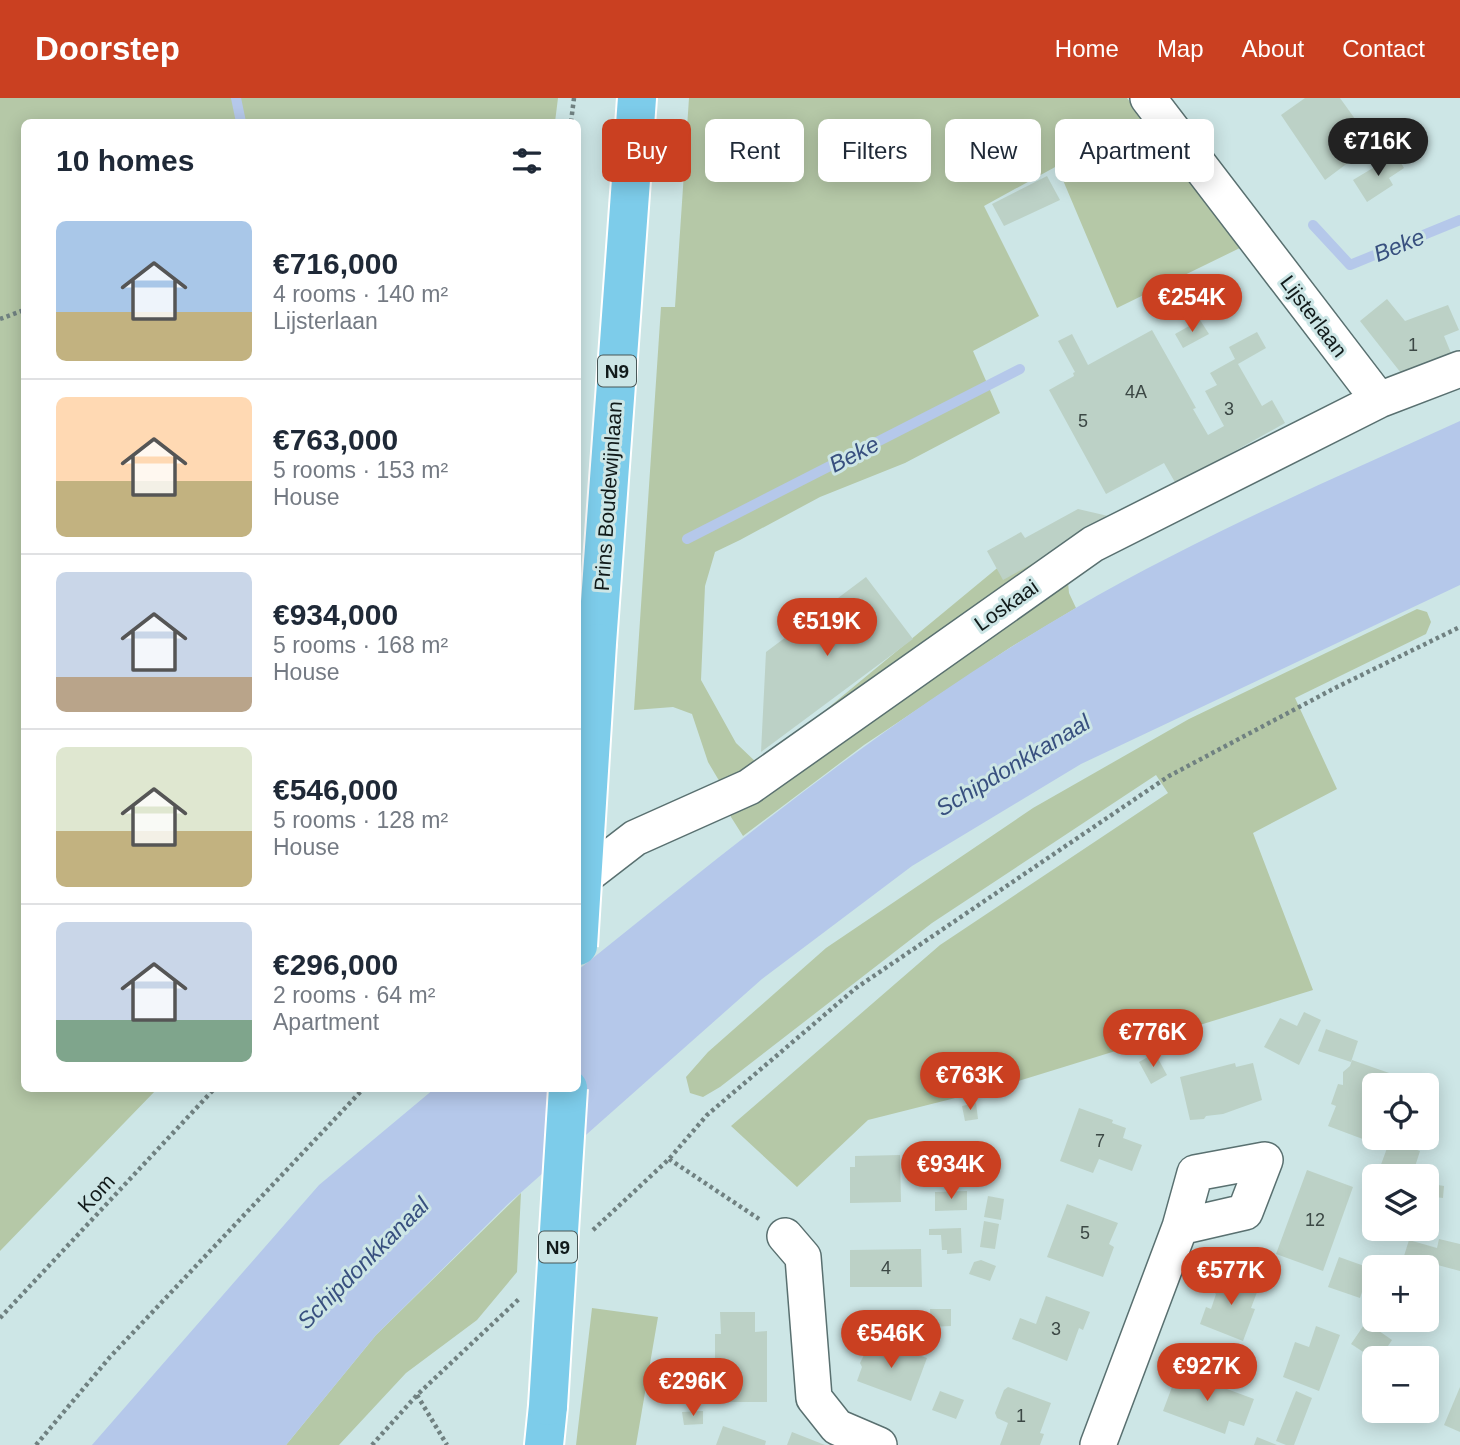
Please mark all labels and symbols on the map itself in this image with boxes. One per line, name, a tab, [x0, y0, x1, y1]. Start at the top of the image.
pin: €716K	[1329, 118, 1427, 178]
water label: Beke	[1370, 223, 1428, 267]
street label: Lijsterlaan	[1276, 271, 1352, 361]
pin: €254K	[1143, 274, 1241, 334]
house number: 1	[1408, 335, 1418, 355]
road number: N9	[598, 356, 636, 386]
house number: 4A	[1125, 382, 1147, 402]
house number: 3	[1224, 399, 1234, 419]
street label: Prins Boudewijnlaan	[590, 400, 626, 592]
house number: 5	[1078, 411, 1088, 431]
water label: Beke	[825, 431, 883, 477]
street label: Loskaai	[970, 575, 1042, 635]
pin: €519K	[778, 598, 876, 658]
water label: Schipdonkkanaal	[931, 708, 1096, 821]
pin: €776K	[1104, 1010, 1202, 1069]
pin: €763K	[921, 1052, 1019, 1112]
house number: 7	[1095, 1131, 1105, 1151]
pin: €934K	[902, 1142, 1000, 1201]
street label: Kom	[73, 1169, 119, 1217]
water label: Schipdonkkanaal	[292, 1191, 435, 1334]
house number: 12	[1305, 1210, 1325, 1230]
house number: 5	[1080, 1223, 1090, 1243]
road number: N9	[539, 1232, 577, 1262]
pin: €577K	[1182, 1248, 1280, 1307]
house number: 4	[881, 1258, 891, 1278]
pin: €546K	[842, 1310, 940, 1370]
house number: 3	[1051, 1319, 1061, 1339]
pin: €927K	[1158, 1344, 1256, 1403]
pin: €296K	[644, 1358, 742, 1418]
house number: 1	[1016, 1406, 1026, 1426]

